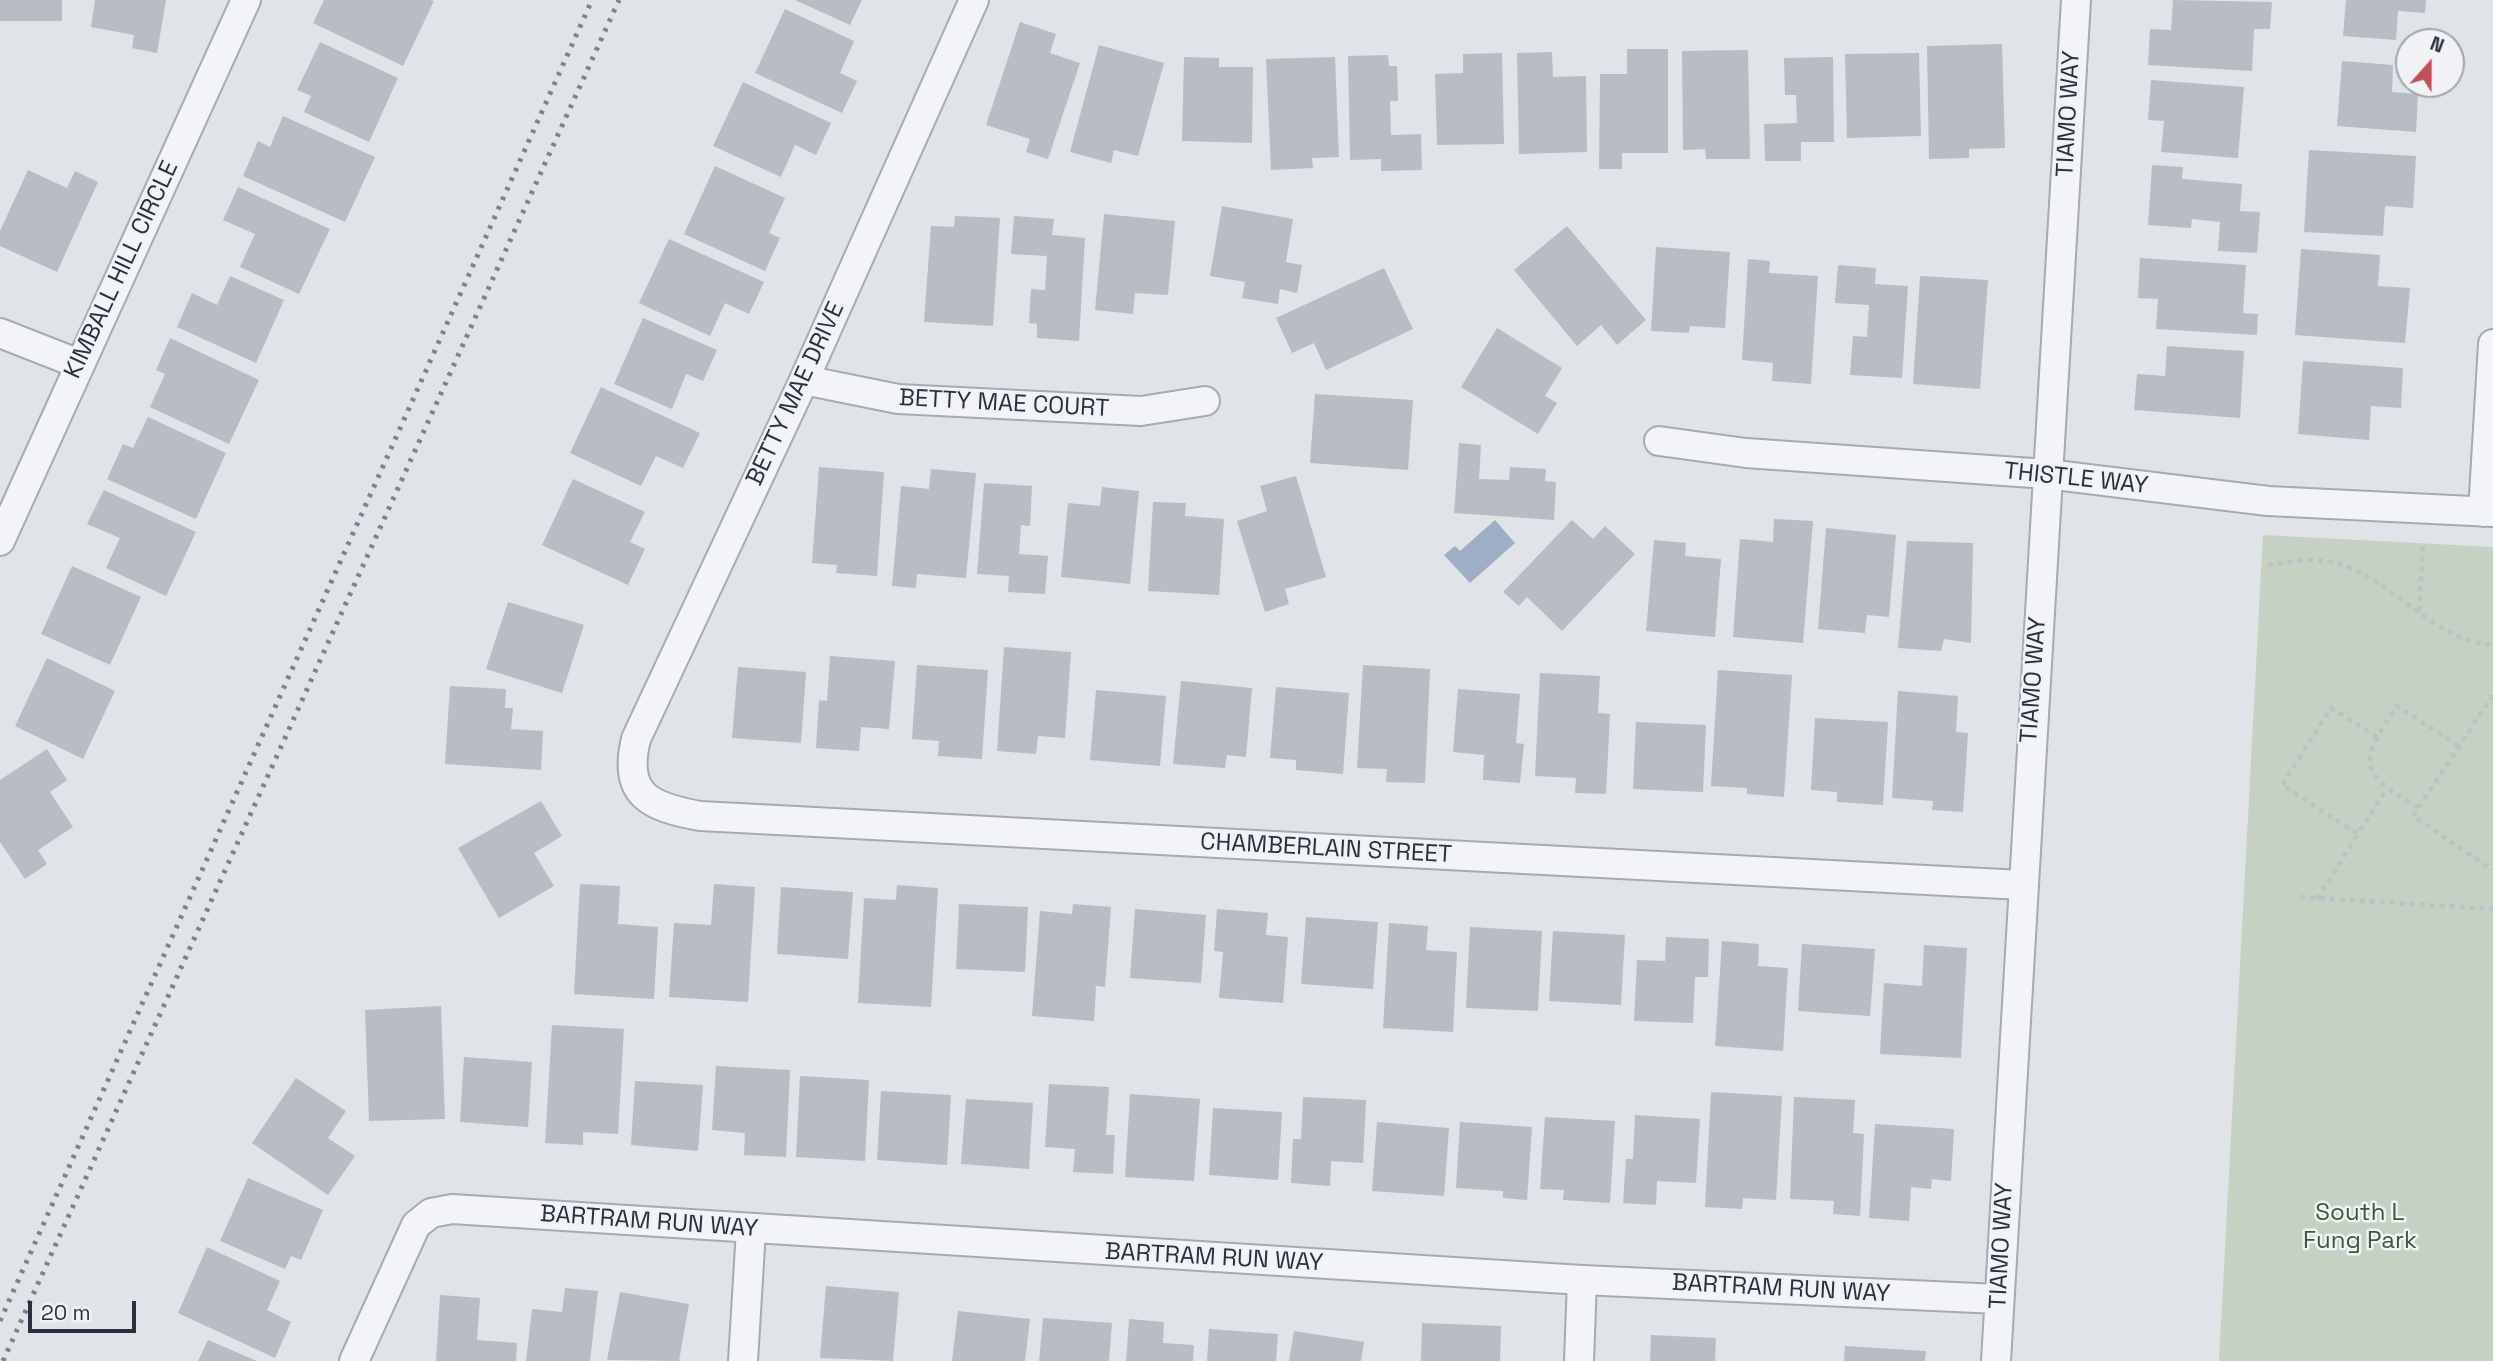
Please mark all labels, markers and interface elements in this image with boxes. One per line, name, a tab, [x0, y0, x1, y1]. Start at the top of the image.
north arrow	[2395, 28, 2465, 98]
text: N	[2427, 31, 2447, 59]
street label: TIAMO WAY	[2051, 50, 2087, 178]
street label: KIMBALL HILL CIRCLE	[59, 157, 185, 383]
street label: BETTY MAE DRIVE	[741, 298, 851, 490]
street label: BETTY MAE COURT	[898, 384, 1110, 424]
street label: THISTLE WAY	[2002, 457, 2150, 501]
street label: TIAMO WAY	[2015, 616, 2053, 744]
street label: CHAMBERLAIN STREET	[1199, 828, 1453, 870]
street label: TIAMO WAY	[1984, 1182, 2020, 1310]
park label: South L Fung Park	[2303, 1199, 2417, 1255]
street label: BARTRAM RUN WAY	[539, 1200, 759, 1244]
street label: BARTRAM RUN WAY	[1104, 1238, 1324, 1278]
street label: BARTRAM RUN WAY	[1671, 1269, 1891, 1309]
scale bar	[32, 1288, 140, 1332]
text: 20 m	[41, 1299, 91, 1326]

